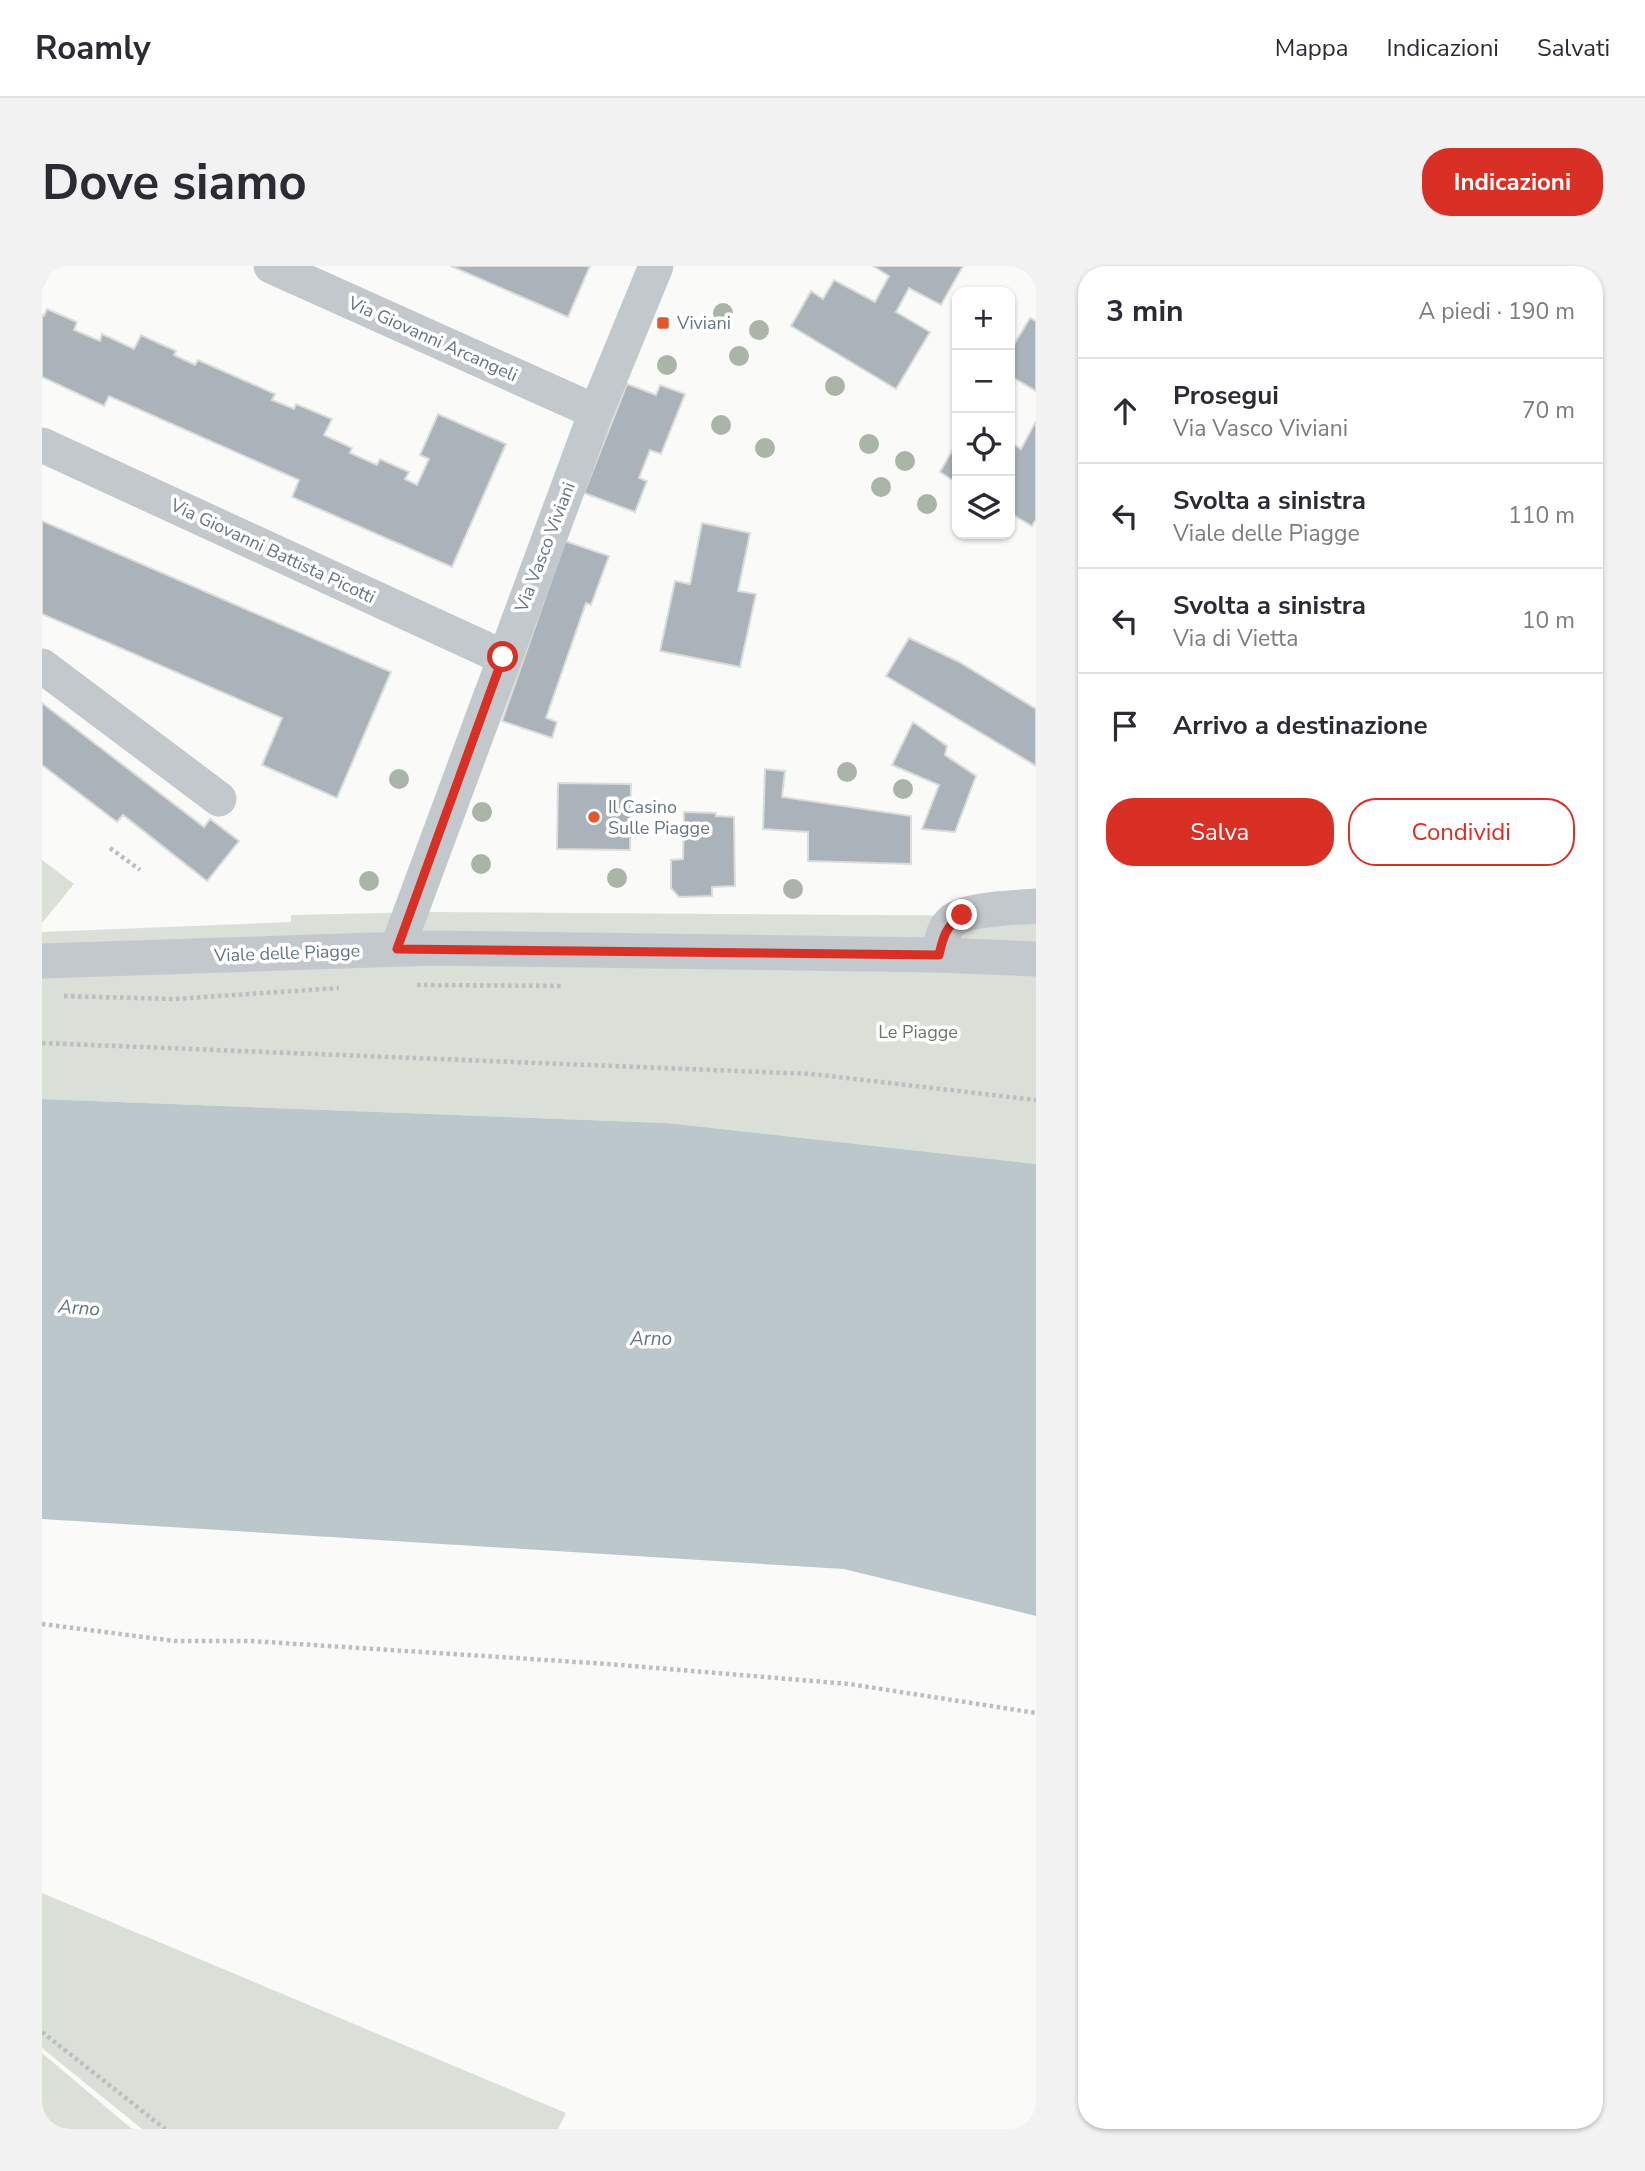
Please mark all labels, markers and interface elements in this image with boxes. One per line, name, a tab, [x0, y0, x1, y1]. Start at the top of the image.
text: Roamly	[35, 26, 151, 71]
text: Mappa	[1275, 32, 1349, 64]
text: Indicazioni	[1387, 32, 1499, 64]
text: Salvati	[1537, 32, 1610, 64]
button: Indicazioni	[1422, 148, 1603, 216]
text: Dove siamo	[42, 149, 307, 216]
map controls	[952, 287, 1015, 539]
button: +	[952, 287, 1015, 350]
street label: Via Giovanni Arcangeli	[344, 290, 521, 387]
text: 3 min	[1106, 291, 1184, 332]
text: A piedi · 190 m	[1419, 296, 1575, 327]
place label: Viviani	[676, 311, 731, 335]
marker: Viviani	[655, 315, 671, 331]
button: −	[952, 350, 1015, 413]
text: Prosegui	[1173, 378, 1279, 413]
icon: ahead	[1106, 392, 1144, 430]
text: 70 m	[1522, 395, 1575, 426]
button: locate	[952, 413, 1015, 476]
text: Via Vasco Viviani	[1173, 413, 1348, 444]
button: layers	[952, 476, 1015, 539]
street label: Via Vasco Viviani	[509, 479, 581, 616]
text: Svolta a sinistra	[1173, 483, 1366, 518]
street label: Via Giovanni Battista Picotti	[166, 493, 379, 609]
icon: left	[1106, 497, 1144, 535]
text: 110 m	[1508, 500, 1575, 531]
text: Viale delle Piagge	[1173, 518, 1360, 549]
text: Svolta a sinistra	[1173, 588, 1366, 623]
icon: left	[1106, 602, 1144, 640]
text: 10 m	[1522, 605, 1575, 636]
text: Via di Vietta	[1173, 623, 1298, 654]
route start	[487, 641, 518, 672]
icon: arrive	[1106, 707, 1144, 745]
text: Arrivo a destinazione	[1173, 708, 1428, 743]
place label: Il Casino Sulle Piagge	[608, 795, 710, 840]
button: Salva	[1106, 798, 1334, 866]
button: Condividi	[1348, 798, 1575, 866]
marker: Il Casino Sulle Piagge	[586, 809, 602, 825]
route end	[946, 899, 977, 930]
street label: Viale delle Piagge	[213, 938, 360, 968]
park label: Le Piagge	[878, 1020, 958, 1044]
water label: Arno	[56, 1293, 101, 1322]
water label: Arno	[629, 1326, 672, 1352]

